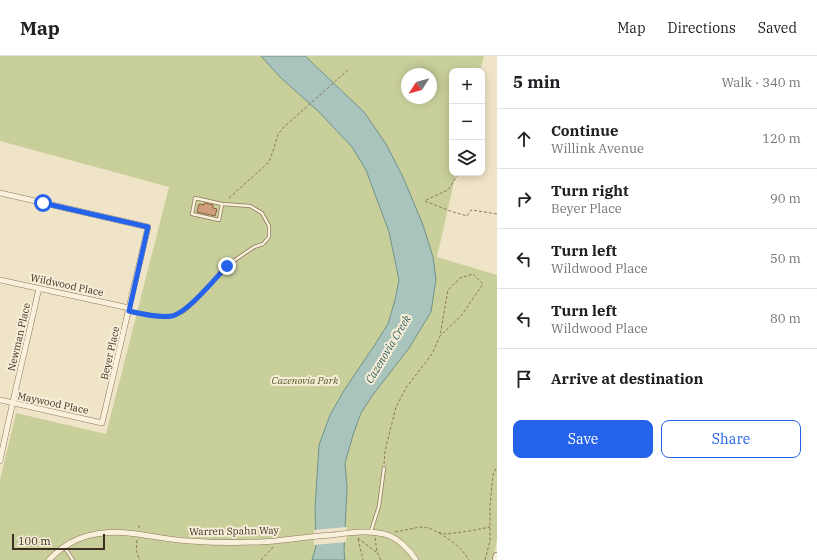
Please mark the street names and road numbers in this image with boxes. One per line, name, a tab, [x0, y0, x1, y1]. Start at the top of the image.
street label: Wildwood Place	[29, 271, 105, 299]
street label: Newman Place	[5, 302, 33, 372]
street label: Beyer Place	[98, 325, 122, 381]
street label: Maywood Place	[16, 389, 90, 417]
street label: Warren Spahn Way	[189, 524, 280, 538]

